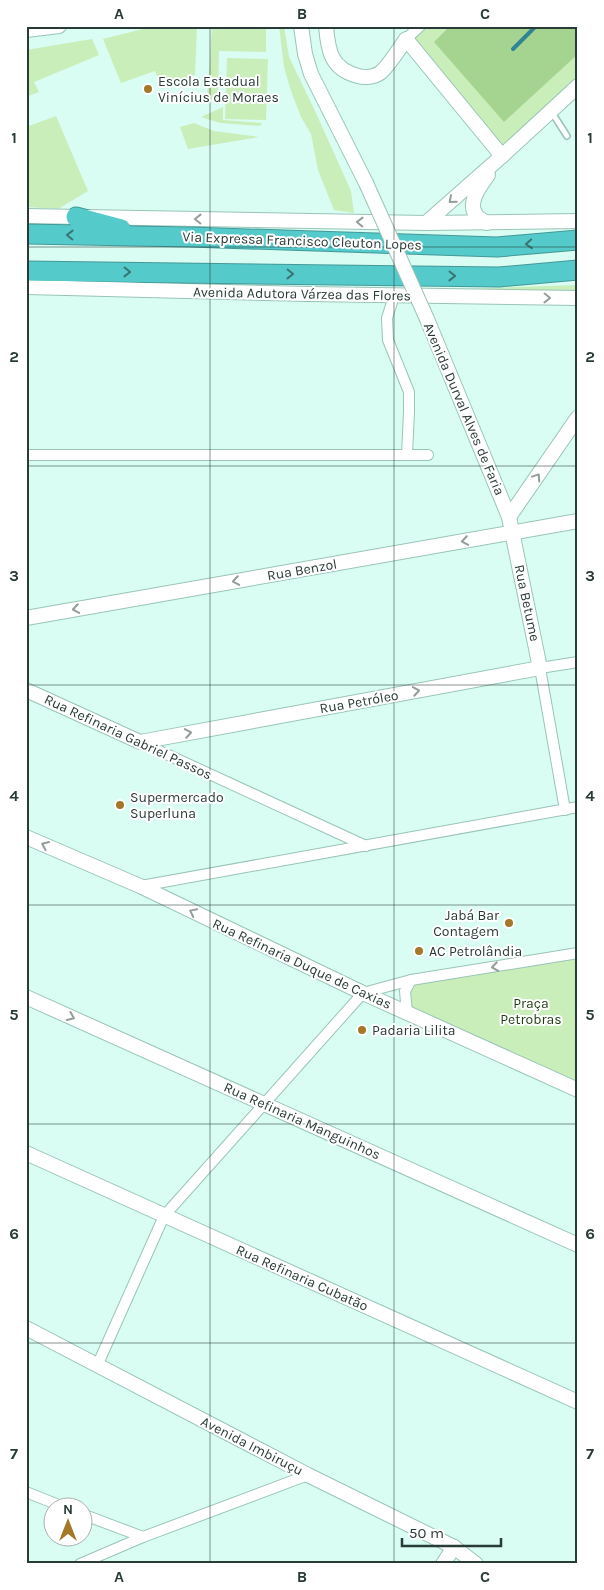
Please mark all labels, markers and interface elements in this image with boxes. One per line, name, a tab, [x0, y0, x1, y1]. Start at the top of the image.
text: A	[114, 4, 124, 23]
text: B	[297, 4, 307, 23]
text: C	[480, 4, 490, 23]
place label: Escola Estadual Vinícius de Moraes	[158, 73, 279, 106]
marker: Escola Estadual Vinícius de Moraes	[142, 83, 154, 95]
text: 1	[11, 128, 17, 147]
text: 1	[587, 128, 593, 147]
one-way arrow	[449, 194, 458, 203]
one-way arrow	[193, 214, 201, 224]
one-way arrow	[356, 216, 364, 227]
street label: Via Expressa Francisco Cleuton Lopes	[182, 228, 422, 254]
one-way arrow	[65, 230, 73, 240]
one-way arrow	[525, 239, 533, 250]
one-way arrow	[124, 267, 132, 277]
one-way arrow	[286, 269, 294, 279]
one-way arrow	[449, 271, 457, 281]
street label: Avenida Adutora Várzea das Flores	[193, 284, 411, 304]
one-way arrow	[544, 293, 552, 303]
street label: Avenida Durval Alves de Faria	[420, 320, 508, 498]
text: 2	[9, 347, 19, 366]
text: 2	[585, 347, 595, 366]
one-way arrow	[531, 473, 540, 482]
one-way arrow	[460, 536, 469, 546]
street label: Rua Benzol	[266, 555, 338, 585]
street label: Rua Betume	[511, 563, 543, 643]
text: 3	[9, 566, 19, 585]
text: 3	[585, 566, 595, 585]
one-way arrow	[231, 576, 240, 586]
one-way arrow	[71, 604, 80, 614]
street label: Rua Petróleo	[318, 687, 400, 717]
one-way arrow	[412, 687, 421, 697]
street label: Rua Refinaria Gabriel Passos	[41, 691, 215, 783]
one-way arrow	[183, 729, 192, 739]
text: 4	[9, 786, 19, 805]
text: 4	[585, 786, 595, 805]
place label: Supermercado Superluna	[130, 789, 224, 822]
marker: Supermercado Superluna	[114, 799, 126, 811]
one-way arrow	[41, 840, 50, 851]
one-way arrow	[189, 907, 198, 918]
place label: Jabá Bar Contagem	[433, 907, 500, 940]
street label: Rua Refinaria Duque de Caxias	[210, 915, 394, 1013]
marker: Jabá Bar Contagem	[503, 917, 515, 929]
place label: AC Petrolândia	[429, 943, 522, 960]
marker: AC Petrolândia	[413, 945, 425, 957]
one-way arrow	[491, 961, 499, 971]
park label: Praça Petrobras	[500, 995, 562, 1028]
text: 5	[9, 1005, 19, 1024]
text: 5	[585, 1005, 595, 1024]
one-way arrow	[66, 1010, 75, 1021]
place label: Padaria Lilita	[372, 1022, 456, 1039]
marker: Padaria Lilita	[356, 1024, 368, 1036]
street label: Rua Refinaria Manguinhos	[221, 1079, 383, 1163]
text: 6	[9, 1224, 19, 1243]
text: 6	[585, 1224, 595, 1243]
street label: Rua Refinaria Cubatão	[233, 1241, 371, 1315]
street label: Avenida Imbiruçu	[198, 1413, 306, 1479]
text: 7	[10, 1444, 18, 1463]
text: 7	[586, 1444, 594, 1463]
north arrow	[42, 1498, 92, 1548]
text: N	[63, 1501, 73, 1518]
scale bar	[402, 1515, 500, 1547]
text: 50 m	[409, 1524, 444, 1542]
text: A	[114, 1567, 124, 1586]
text: B	[297, 1567, 307, 1586]
text: C	[480, 1567, 490, 1586]

